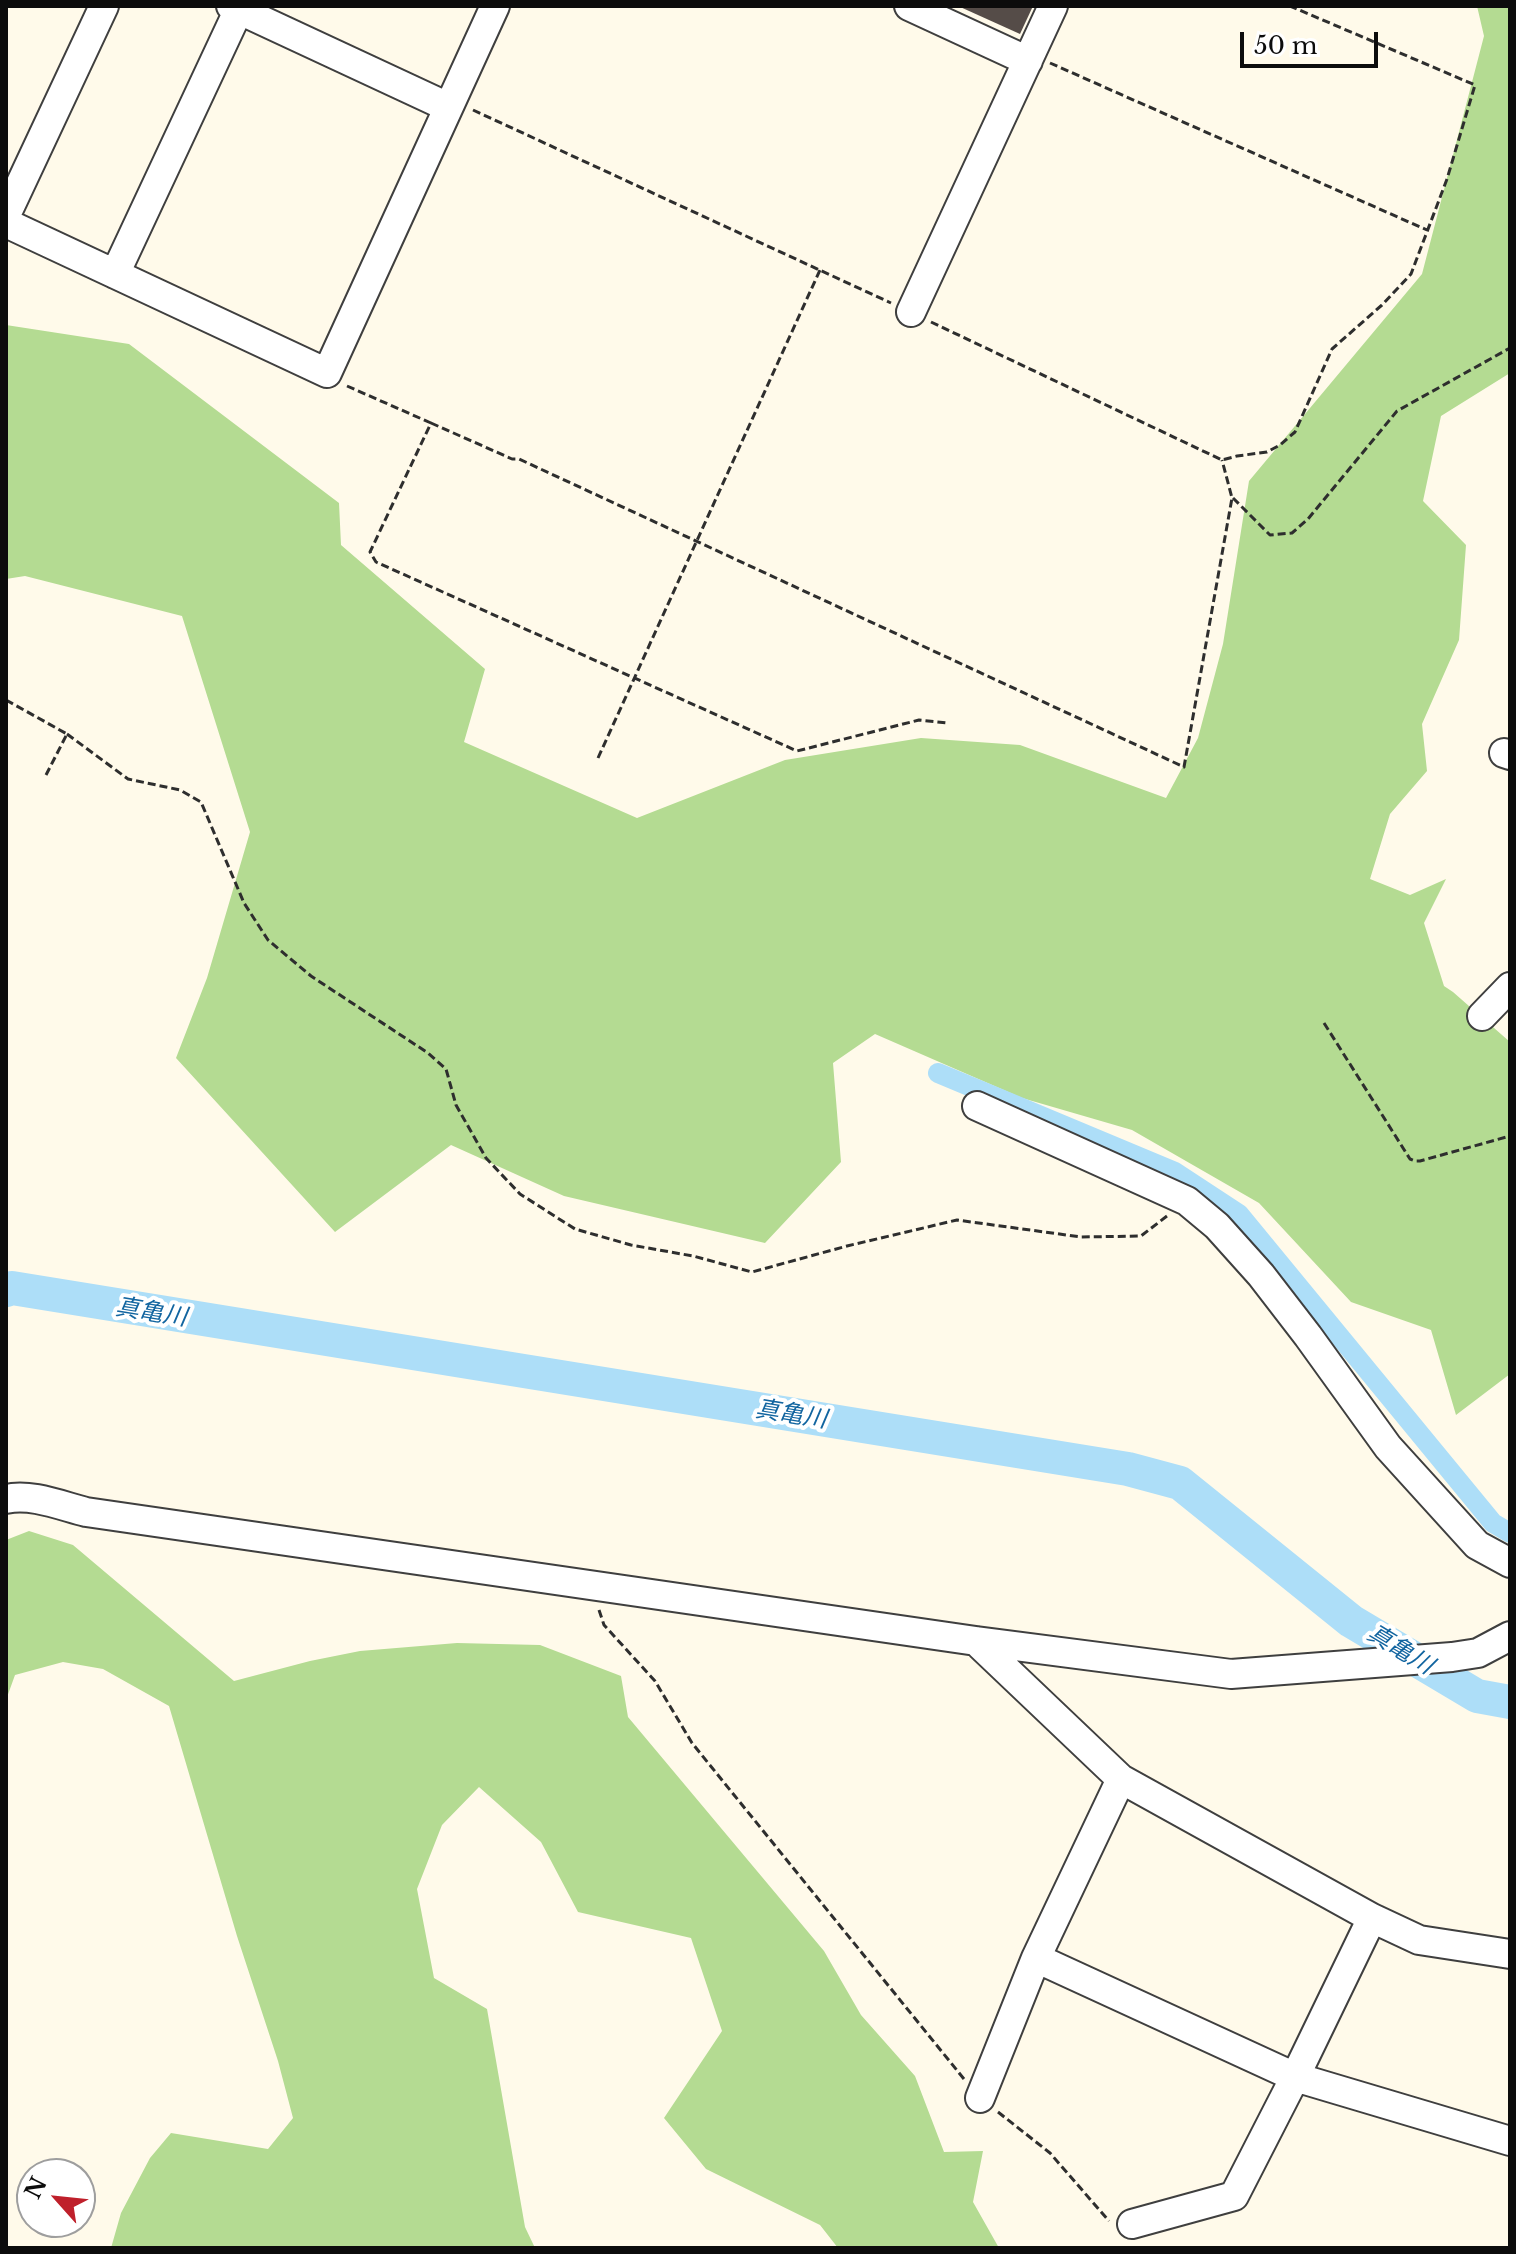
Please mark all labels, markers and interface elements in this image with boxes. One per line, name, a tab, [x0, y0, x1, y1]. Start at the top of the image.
scale bar	[1244, 16, 1382, 66]
text: 50 m	[1254, 31, 1317, 60]
water label: 真亀川	[113, 1293, 189, 1333]
water label: 真亀川	[753, 1395, 829, 1435]
water label: 真亀川	[1362, 1619, 1438, 1681]
north arrow	[16, 2158, 96, 2238]
text: N	[19, 2172, 53, 2203]

